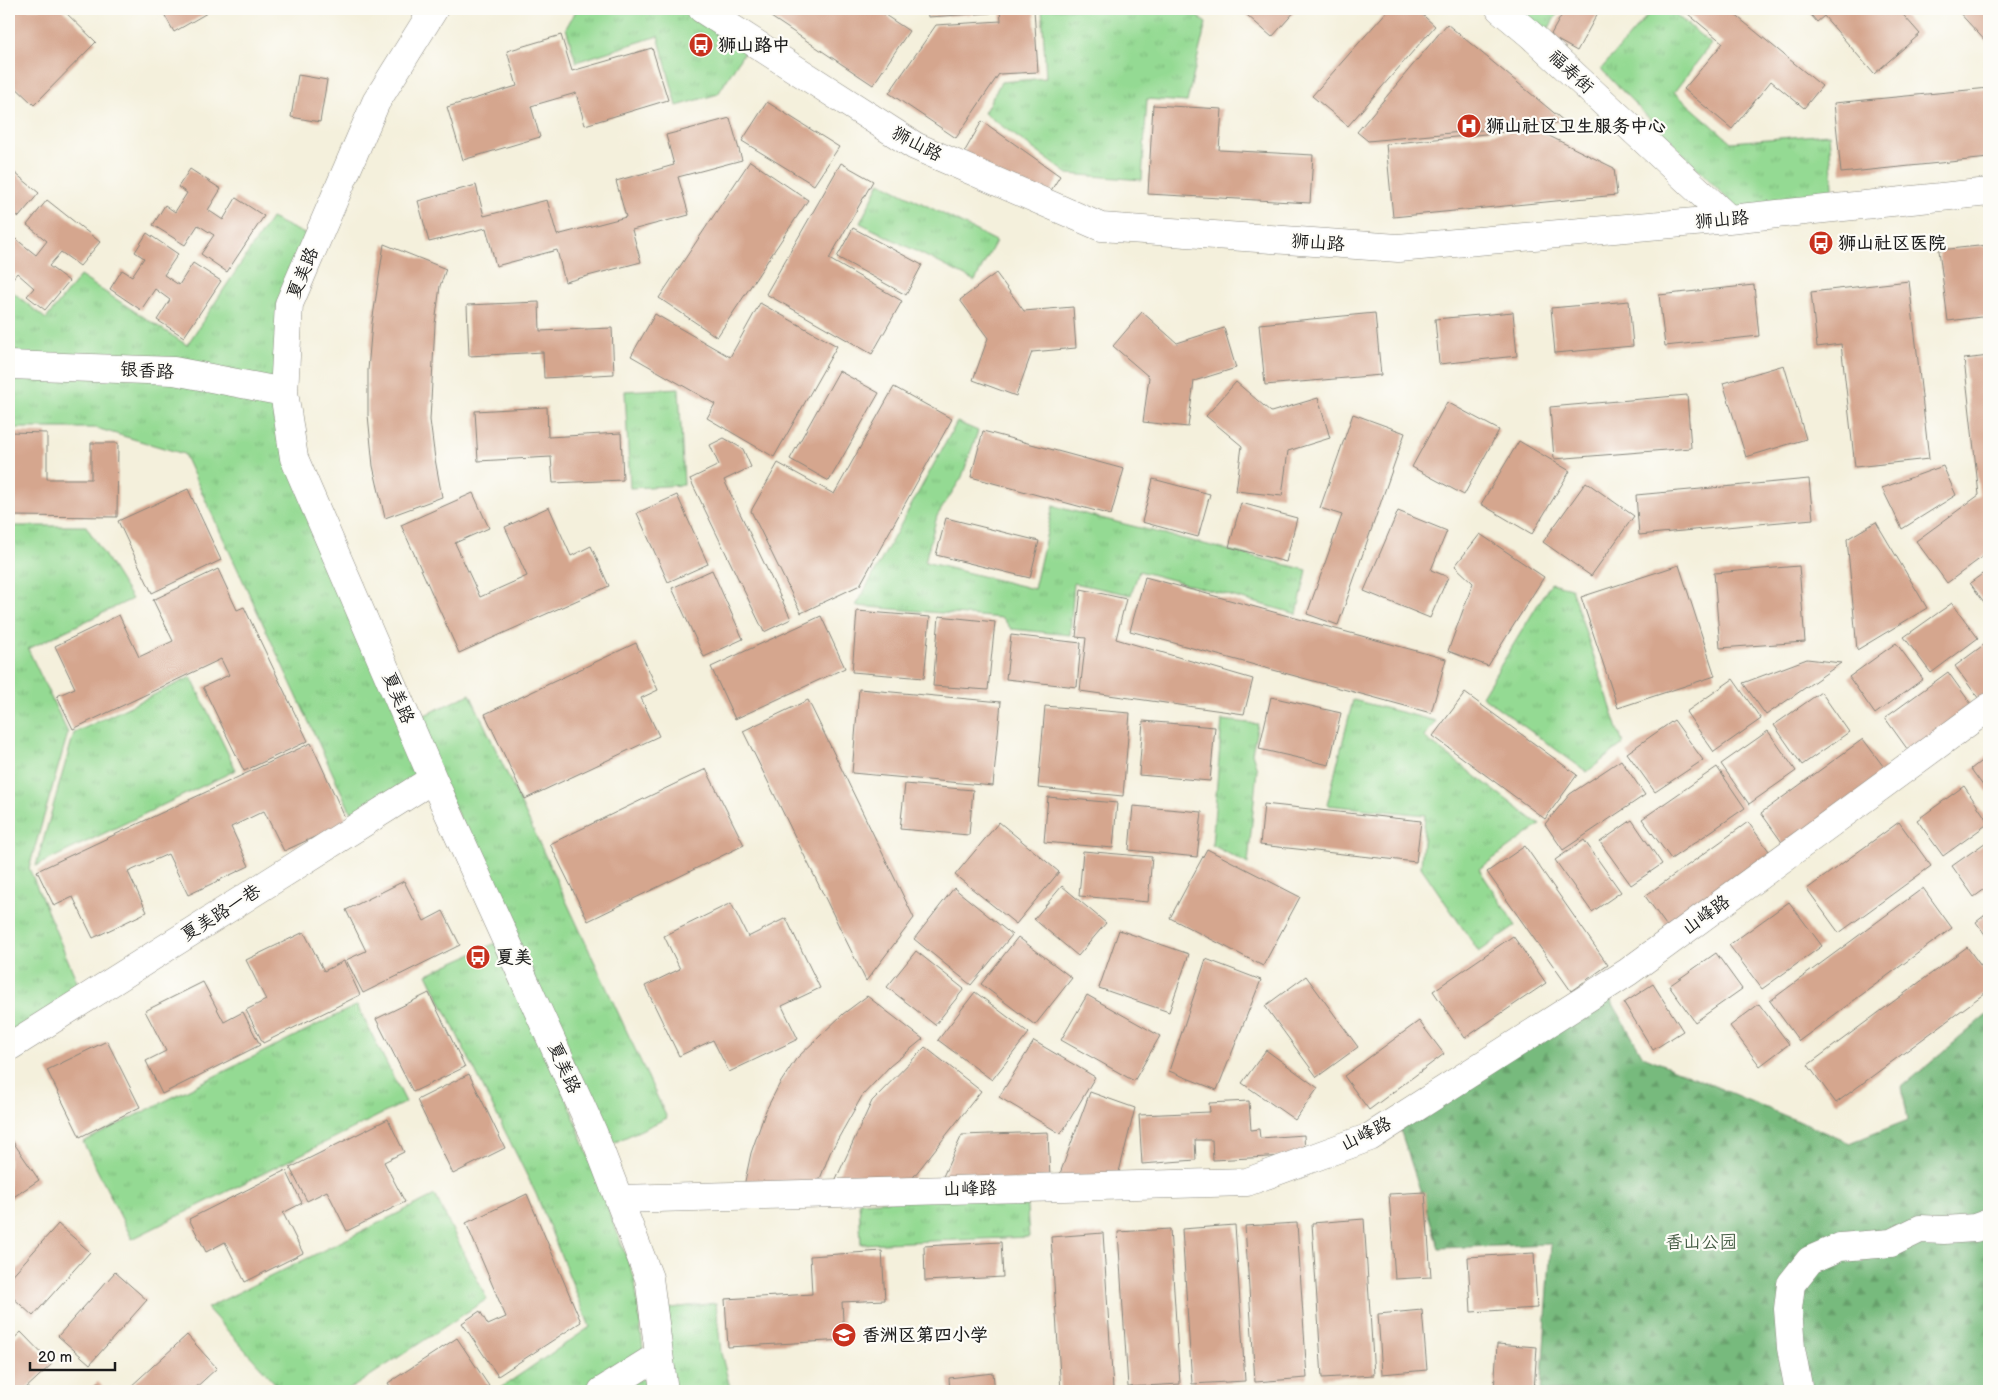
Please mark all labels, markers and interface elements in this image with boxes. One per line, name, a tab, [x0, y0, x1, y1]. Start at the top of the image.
bus stop icon: 狮山路中	[688, 32, 714, 58]
place label: 狮山路中	[718, 35, 790, 56]
street label: 福寿街	[1544, 46, 1598, 98]
hospital icon: 狮山社区卫生服务中心	[1456, 113, 1482, 139]
place label: 狮山社区卫生服务中心	[1486, 116, 1666, 137]
street label: 狮山路	[888, 122, 946, 166]
street label: 狮山路	[1694, 207, 1750, 233]
bus stop icon: 狮山社区医院	[1808, 230, 1834, 256]
street label: 狮山路	[1290, 231, 1346, 255]
place label: 狮山社区医院	[1838, 233, 1946, 254]
street label: 夏美路	[283, 244, 323, 302]
street label: 银香路	[119, 359, 175, 383]
street label: 夏美路	[378, 669, 418, 727]
street label: 夏美路一巷	[177, 880, 265, 946]
street label: 山峰路	[1678, 891, 1734, 939]
bus stop icon: 夏美	[465, 944, 491, 970]
place label: 夏美	[496, 947, 532, 968]
street label: 夏美路	[543, 1039, 585, 1097]
street label: 山峰路	[1337, 1113, 1395, 1155]
street label: 山峰路	[943, 1178, 997, 1200]
park label: 香山公园	[1665, 1232, 1737, 1253]
school or university icon: 香洲区第四小学	[831, 1322, 857, 1348]
place label: 香洲区第四小学	[862, 1325, 988, 1346]
scale bar	[30, 1340, 115, 1372]
text: 20 m	[38, 1348, 72, 1367]

